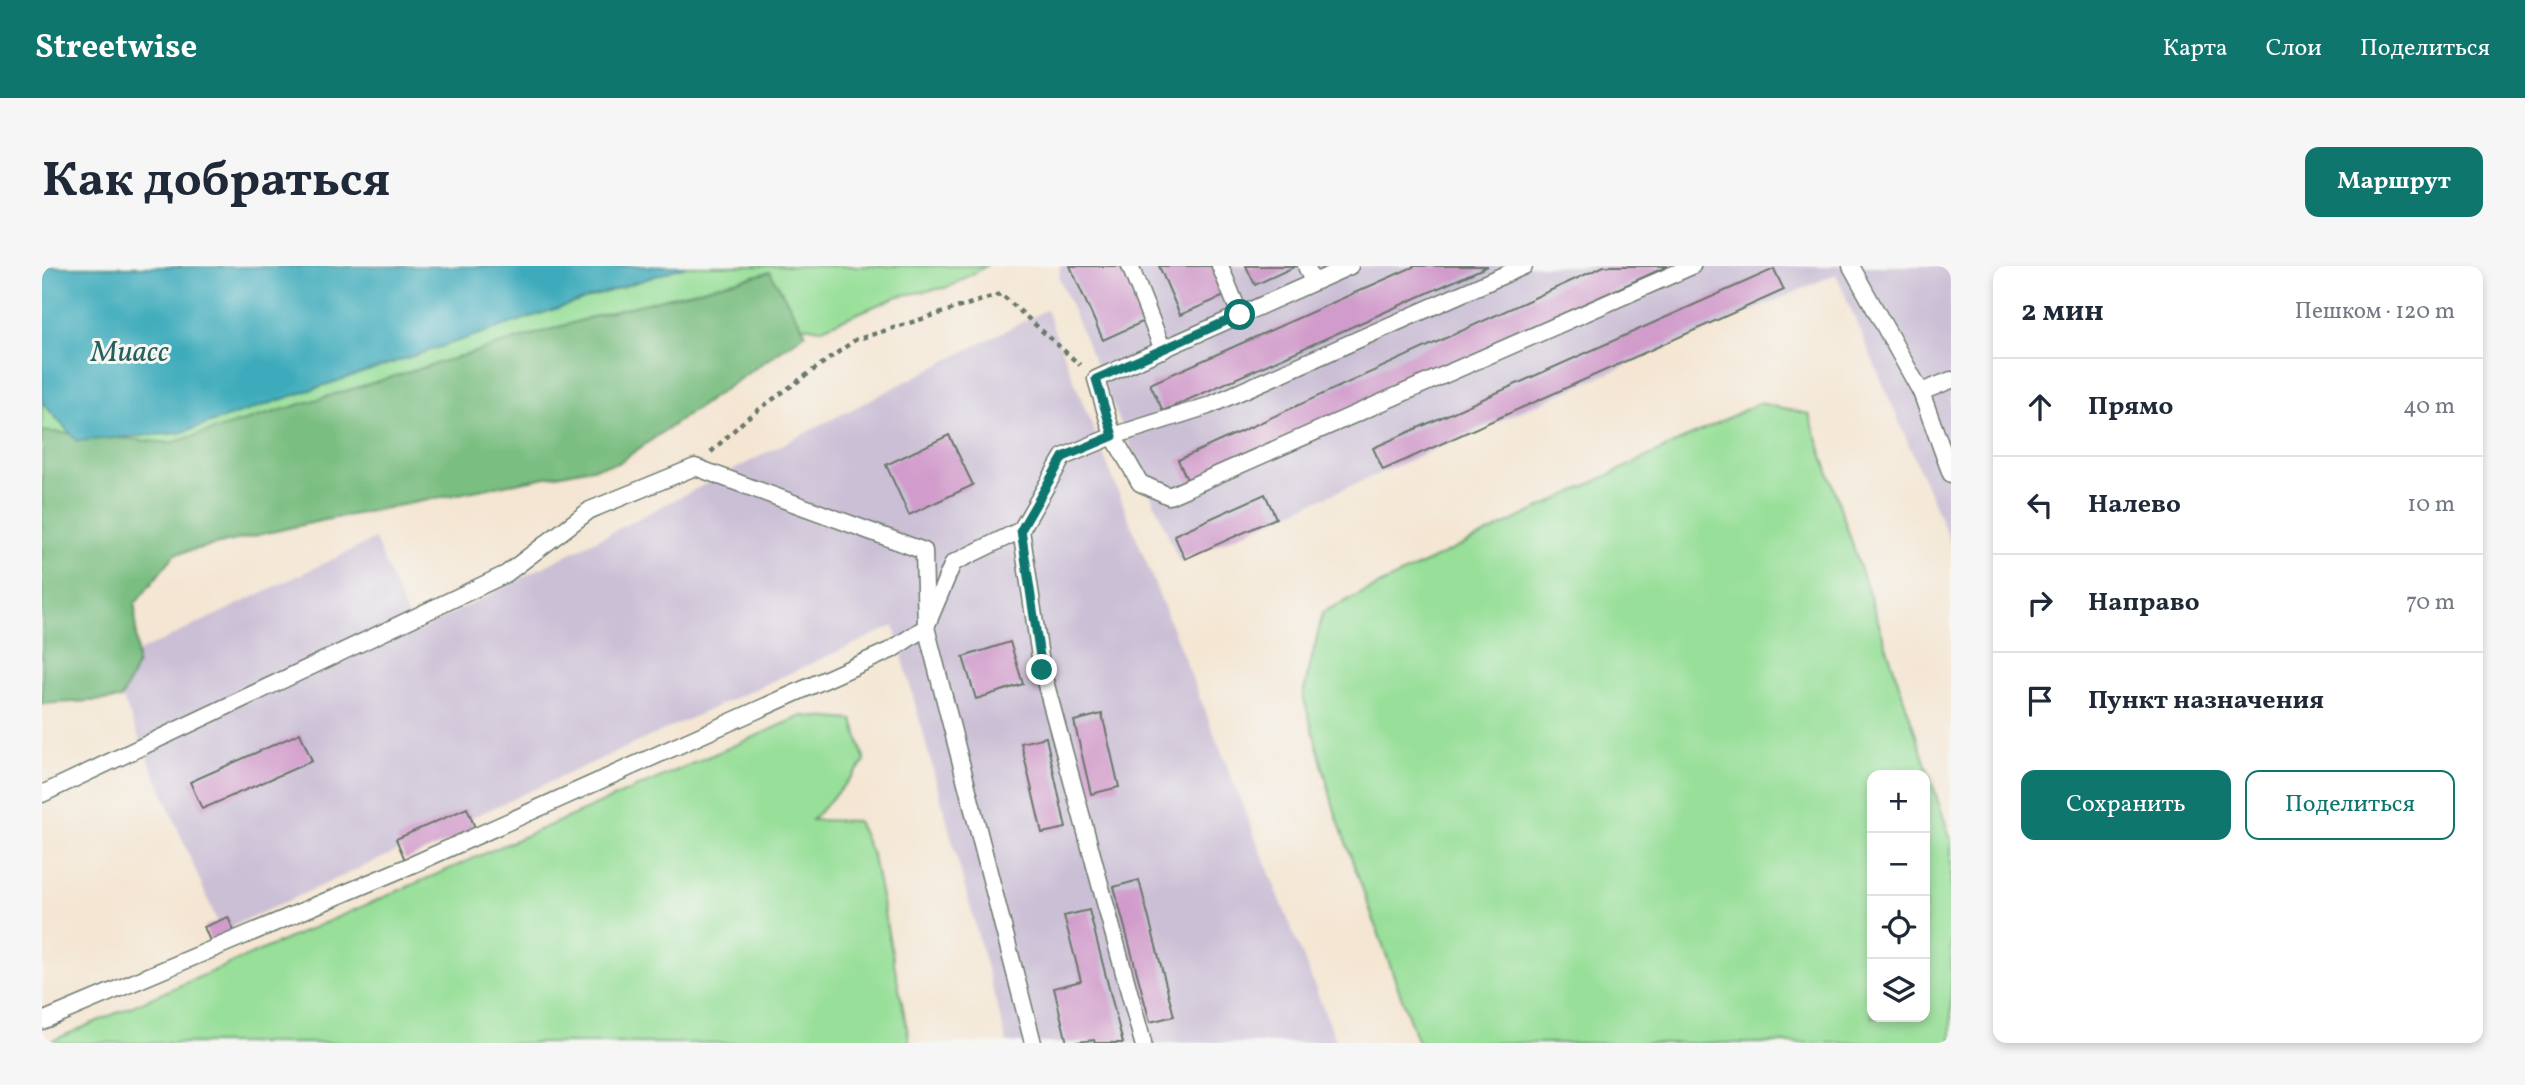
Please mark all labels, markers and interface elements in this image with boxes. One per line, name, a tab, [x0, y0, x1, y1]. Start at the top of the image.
text: Streetwise	[35, 26, 197, 72]
text: Карта	[2163, 32, 2228, 66]
text: Слои	[2266, 32, 2322, 66]
text: Поделиться	[2360, 32, 2490, 66]
button: Маршрут	[2305, 147, 2483, 217]
text: Как добраться	[42, 148, 390, 217]
text: 2 мин	[2021, 291, 2104, 333]
text: Пешком · 120 m	[2295, 296, 2455, 328]
route start	[1224, 299, 1255, 330]
water label: Миасс	[90, 332, 169, 374]
icon: ahead	[2021, 388, 2059, 426]
text: Прямо	[2088, 389, 2173, 425]
text: 40 m	[2403, 391, 2455, 423]
icon: left	[2021, 486, 2059, 524]
text: Налево	[2088, 487, 2181, 523]
text: 10 m	[2407, 489, 2455, 521]
icon: right	[2021, 584, 2059, 622]
text: Направо	[2088, 585, 2200, 621]
text: 70 m	[2406, 587, 2455, 619]
route end	[1026, 654, 1057, 685]
icon: arrive	[2021, 682, 2059, 720]
text: Пункт назначения	[2088, 683, 2324, 719]
map controls	[1867, 770, 1930, 1022]
button: +	[1867, 770, 1930, 833]
button: Сохранить	[2021, 770, 2231, 840]
button: Поделиться	[2245, 770, 2455, 840]
button: −	[1867, 833, 1930, 896]
button: locate	[1867, 896, 1930, 959]
button: layers	[1867, 959, 1930, 1022]

